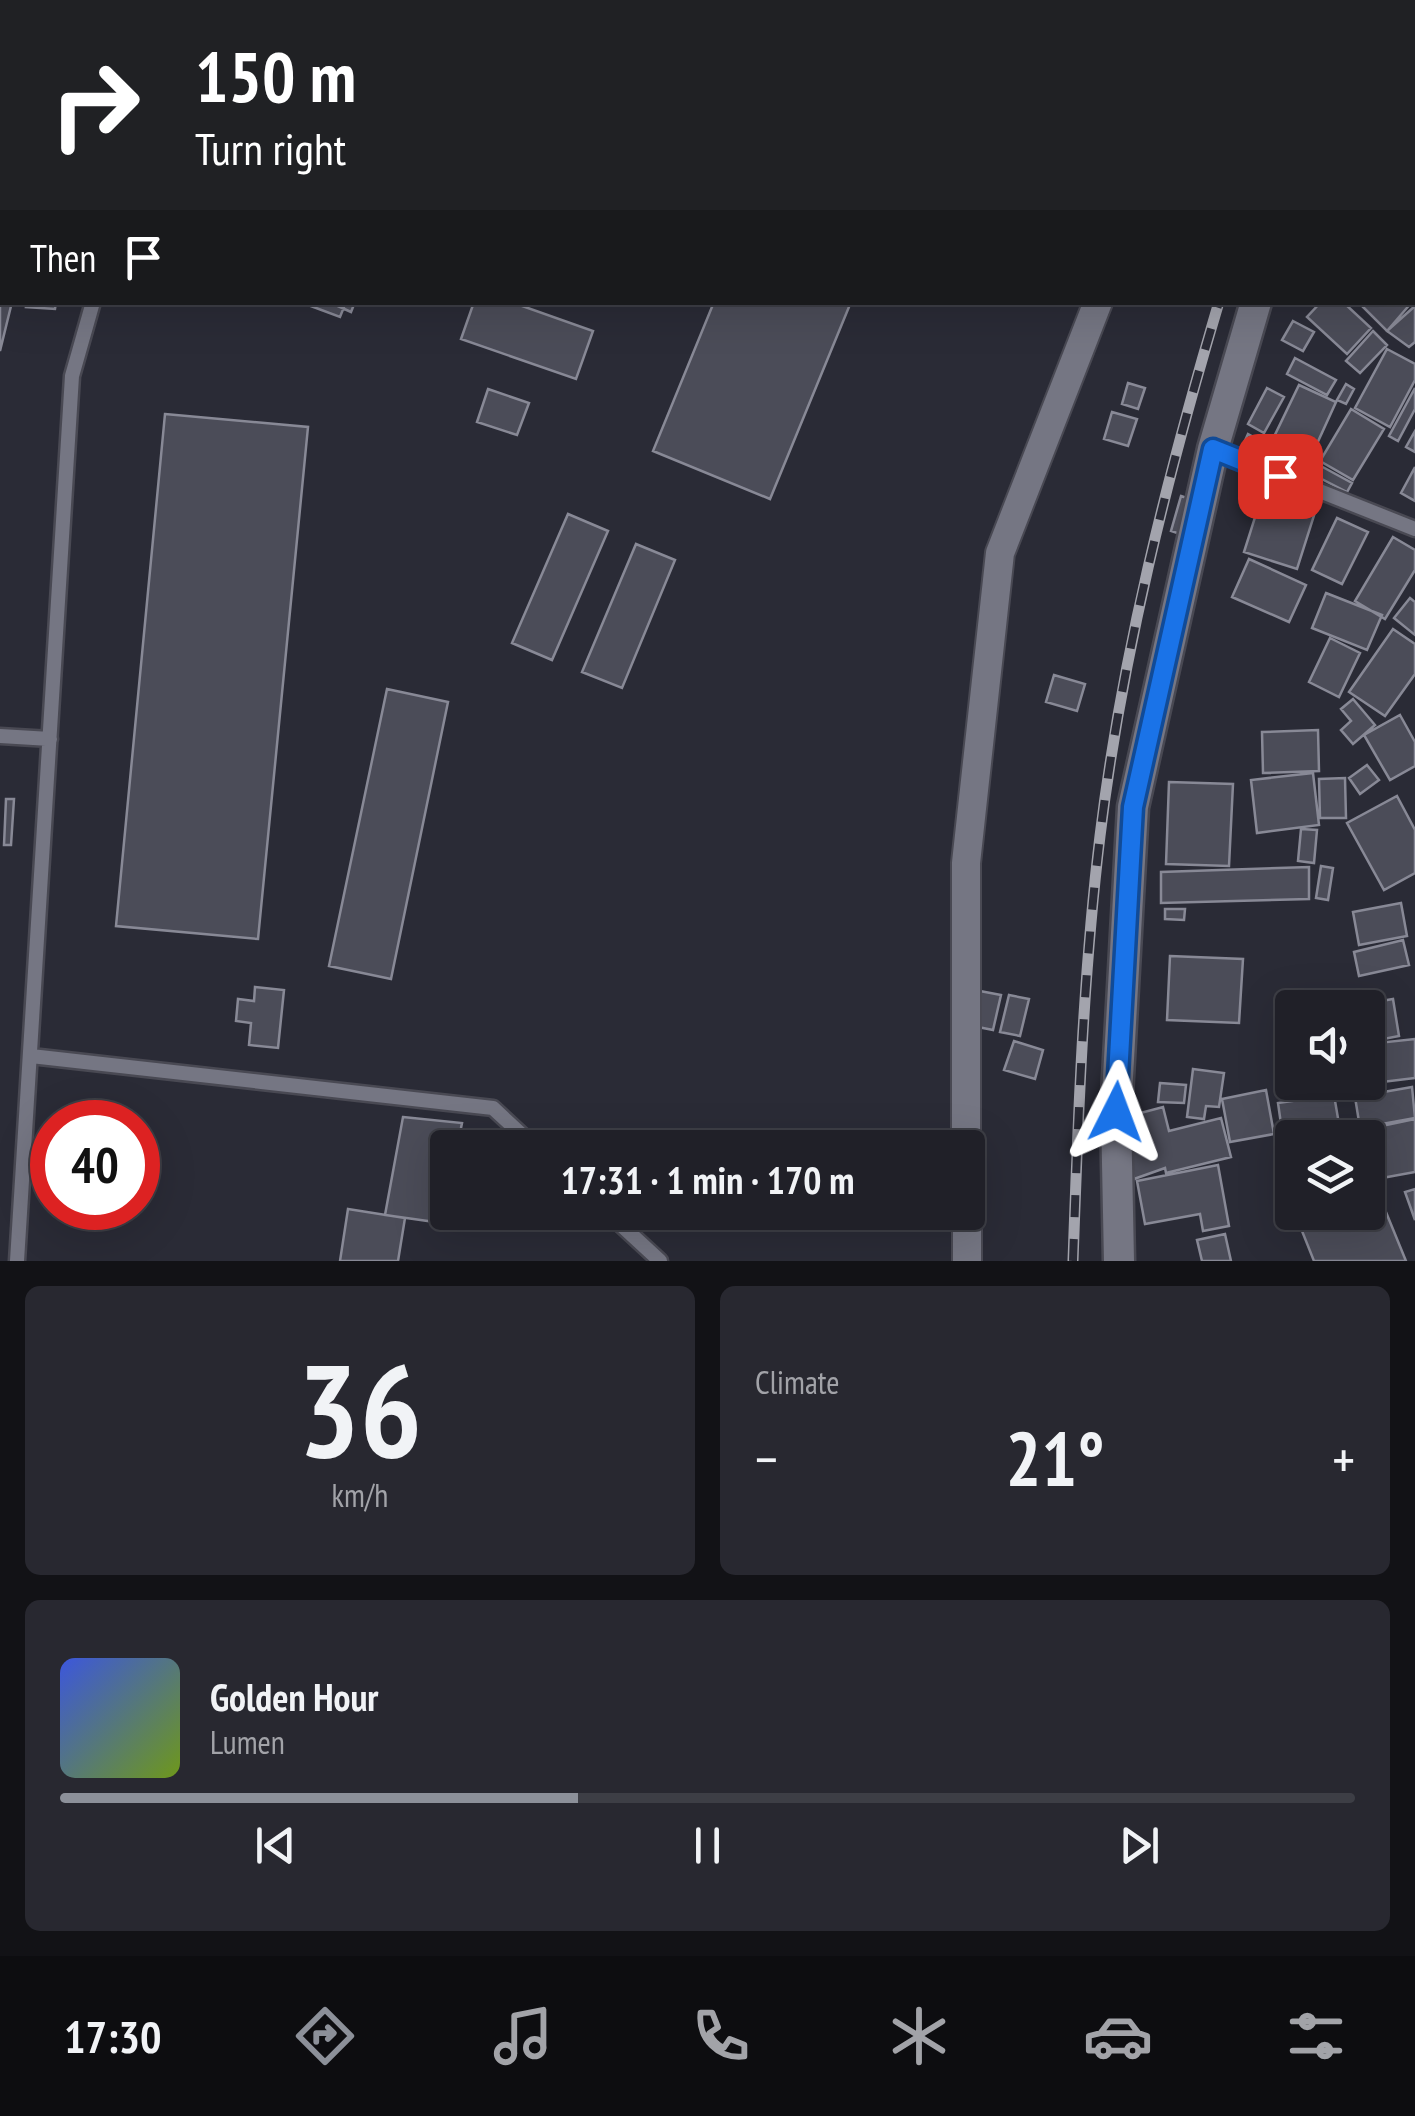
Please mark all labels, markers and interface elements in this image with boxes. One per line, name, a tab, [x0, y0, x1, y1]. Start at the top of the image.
text: 150 m	[195, 31, 356, 121]
icon: right	[30, 40, 160, 170]
text: Turn right	[195, 119, 346, 177]
icon: arrive	[116, 230, 171, 285]
text: Then	[30, 233, 96, 282]
pin	[1238, 434, 1323, 519]
icon: arrive	[1253, 449, 1308, 504]
map controls	[1275, 990, 1385, 1230]
button: sound	[1275, 990, 1385, 1100]
position arrow	[1064, 1060, 1168, 1164]
speed limit sign: 40	[30, 1100, 160, 1230]
button: layers	[1275, 1120, 1385, 1230]
text: 17:31 · 1 min · 170 m	[561, 1155, 854, 1204]
text: 36	[298, 1325, 422, 1493]
text: Climate	[755, 1361, 839, 1403]
text: 21°	[1005, 1410, 1105, 1507]
text: −	[755, 1423, 778, 1494]
text: +	[1332, 1423, 1355, 1494]
text: km/h	[332, 1474, 388, 1516]
text: Golden Hour	[210, 1672, 379, 1721]
text: Lumen	[210, 1721, 285, 1763]
icon: previous	[248, 1818, 303, 1873]
icon: pause	[680, 1818, 735, 1873]
icon: next	[1112, 1818, 1167, 1873]
icon: directions	[290, 2001, 360, 2071]
icon: music	[488, 2001, 558, 2071]
icon: phone	[686, 2001, 756, 2071]
icon: climate	[884, 2001, 954, 2071]
icon: car	[1083, 2001, 1153, 2071]
icon: filters	[1281, 2001, 1351, 2071]
text: 17:30	[64, 2007, 161, 2065]

